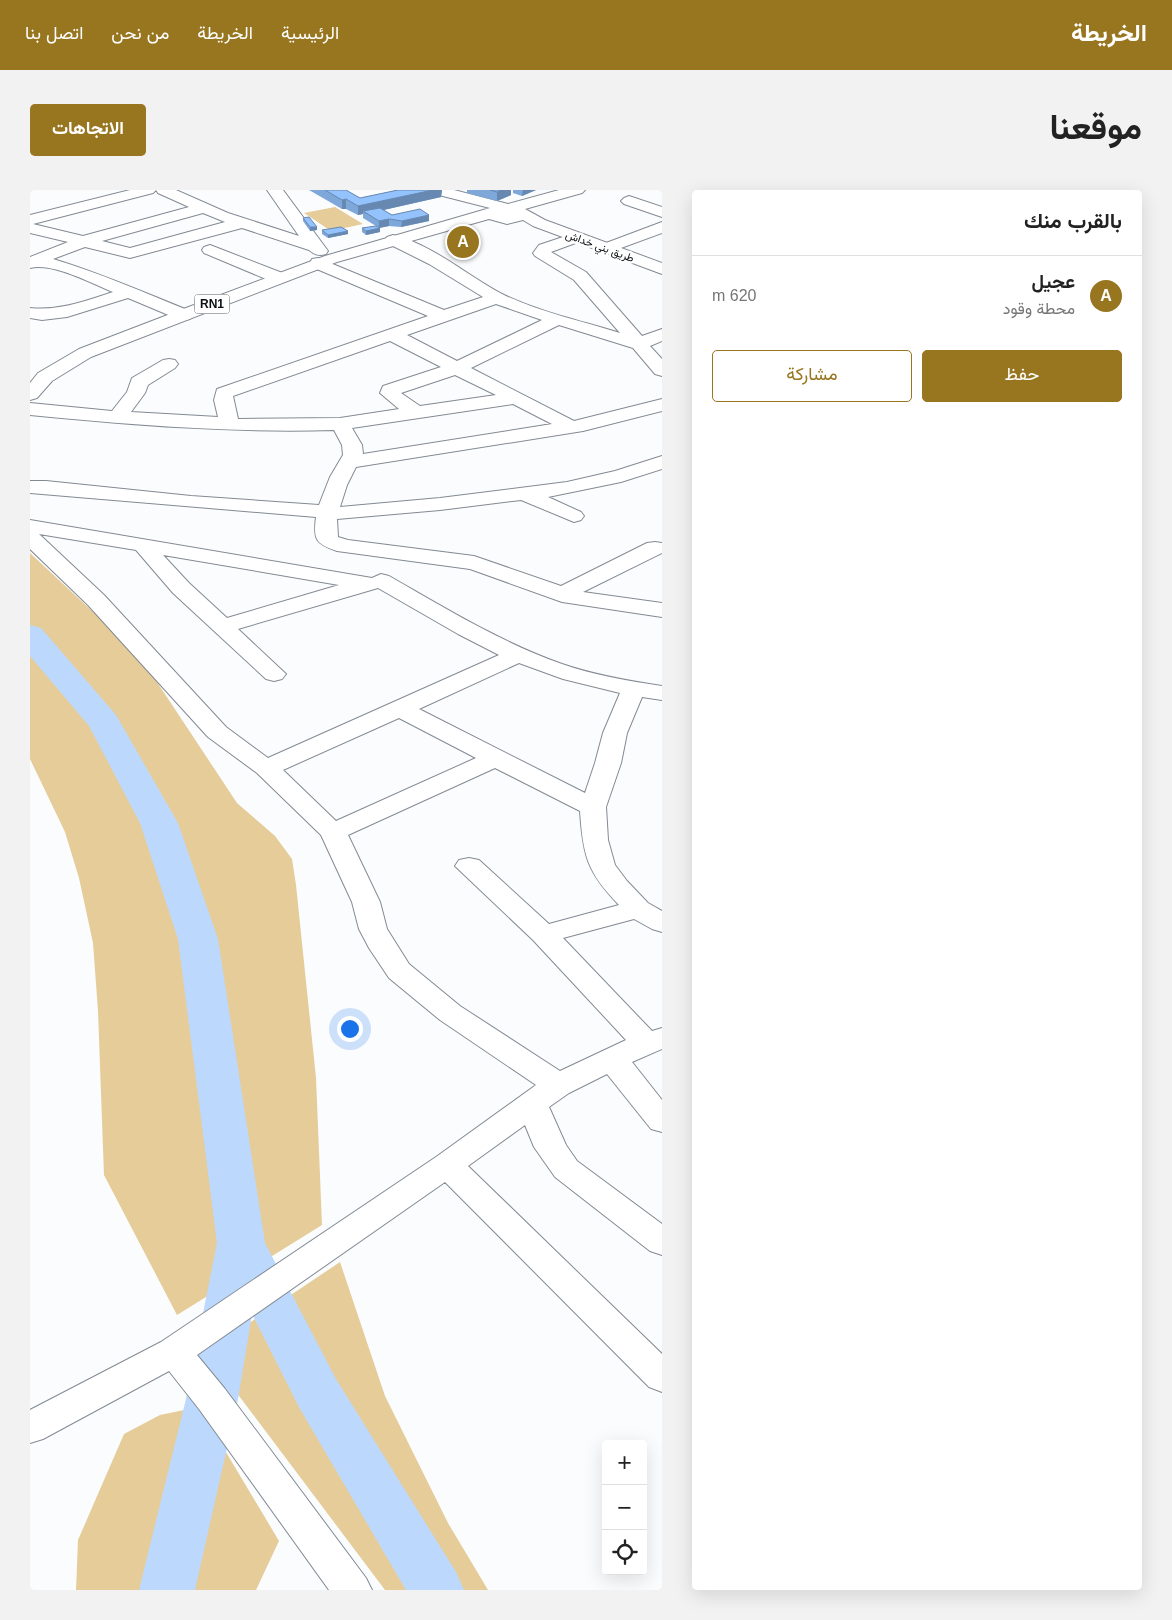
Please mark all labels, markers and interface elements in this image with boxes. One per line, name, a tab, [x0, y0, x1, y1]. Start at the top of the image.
text: الخريطة	[1071, 19, 1147, 46]
text: اتصل بنا	[25, 23, 83, 43]
text: من نحن	[111, 23, 169, 43]
text: الخريطة	[197, 23, 253, 43]
text: الرئيسية	[281, 23, 339, 43]
button: الاتجاهات	[30, 104, 146, 156]
text: موقعنا	[1049, 107, 1142, 146]
text: بالقرب منك	[1024, 209, 1122, 232]
pin: A	[447, 223, 479, 261]
street label: طريق بني خداش	[563, 228, 636, 268]
text: عجيل	[1031, 271, 1075, 292]
text: 620 m	[712, 287, 756, 304]
text: A	[1100, 287, 1112, 304]
road number: RN1	[194, 295, 230, 314]
text: محطة وقود	[1003, 300, 1075, 317]
button: مشاركة	[712, 350, 912, 402]
button: حفظ	[922, 350, 1122, 402]
your location	[337, 1016, 363, 1042]
map controls	[602, 1440, 647, 1575]
button: +	[602, 1440, 647, 1485]
button: −	[602, 1485, 647, 1530]
button: locate	[602, 1530, 647, 1575]

